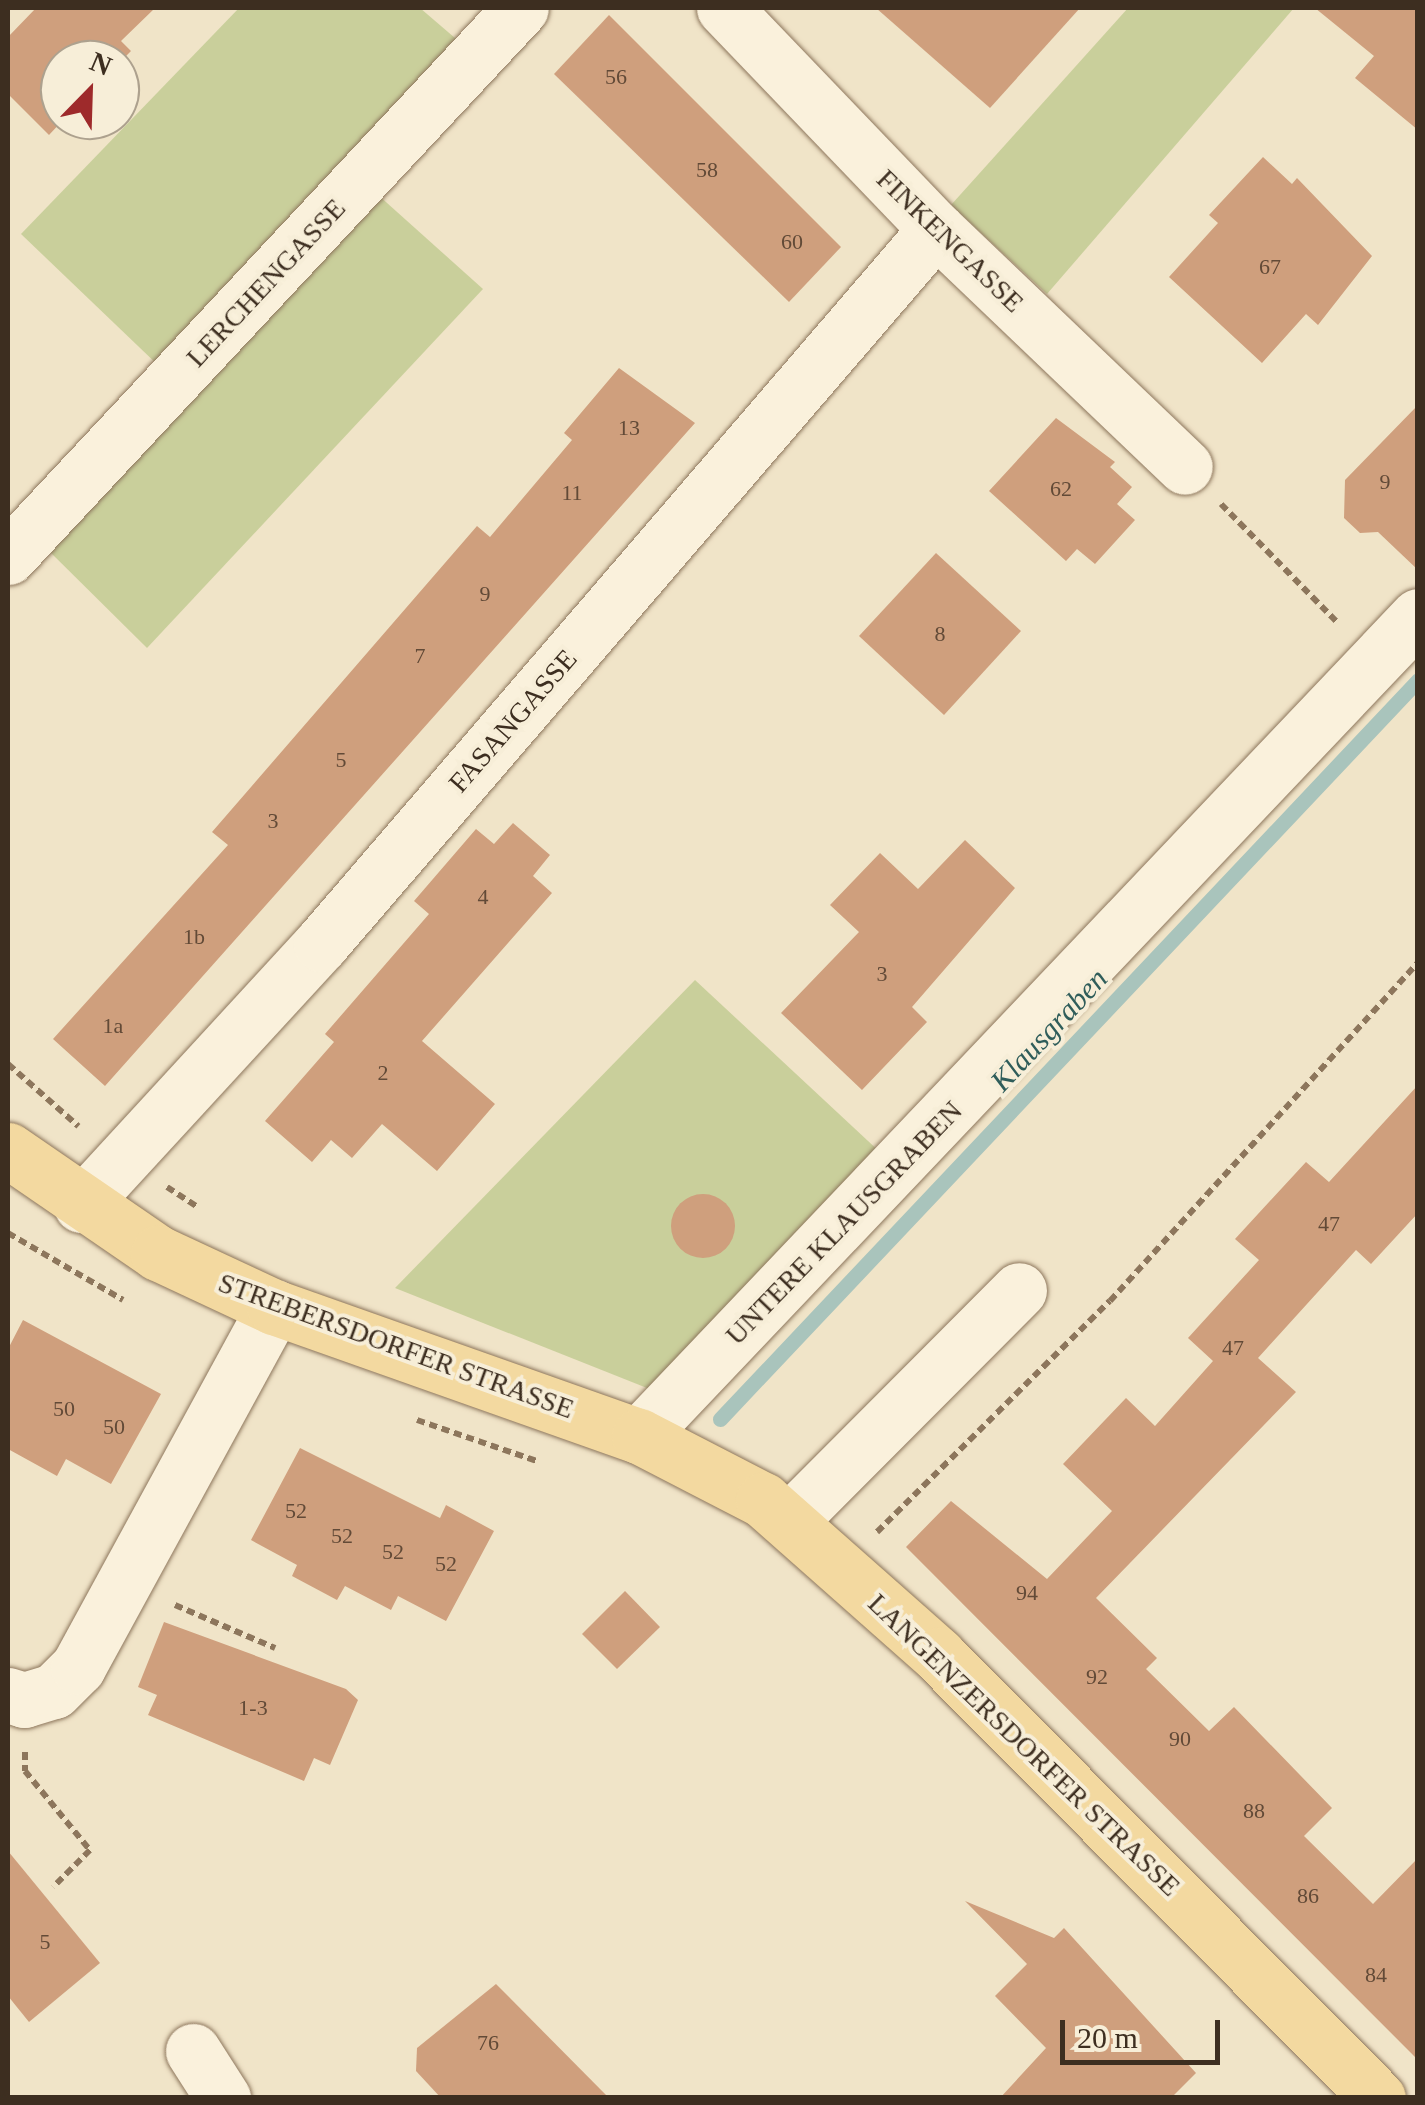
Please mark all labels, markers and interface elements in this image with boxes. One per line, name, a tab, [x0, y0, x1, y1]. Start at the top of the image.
north arrow	[40, 40, 140, 140]
text: N	[86, 46, 116, 82]
house number: 56	[605, 64, 627, 90]
house number: 58	[696, 157, 718, 183]
street label: FINKENGASSE	[870, 162, 1030, 320]
street label: LERCHENGASSE	[179, 192, 353, 374]
house number: 60	[781, 229, 803, 255]
house number: 67	[1259, 254, 1281, 280]
house number: 13	[618, 415, 640, 441]
house number: 9	[1380, 469, 1390, 495]
house number: 62	[1050, 476, 1072, 502]
house number: 11	[561, 480, 583, 506]
house number: 9	[480, 581, 490, 607]
house number: 8	[934, 621, 946, 647]
house number: 7	[414, 643, 426, 669]
street label: FASANGASSE	[442, 643, 584, 799]
house number: 5	[336, 747, 346, 773]
house number: 3	[268, 808, 278, 834]
house number: 4	[478, 884, 488, 910]
house number: 1b	[183, 924, 205, 950]
house number: 3	[876, 961, 888, 987]
water label: Klausgraben	[983, 961, 1115, 1099]
house number: 1a	[103, 1013, 123, 1039]
house number: 2	[378, 1060, 388, 1086]
street label: UNTERE KLAUSGRABEN	[719, 1094, 969, 1352]
house number: 47	[1318, 1211, 1340, 1237]
street label: STREBERSDORFER STRASSE	[214, 1266, 578, 1426]
house number: 47	[1222, 1335, 1244, 1361]
house number: 50	[53, 1396, 75, 1422]
house number: 50	[103, 1414, 125, 1440]
house number: 52	[285, 1498, 307, 1524]
house number: 52	[331, 1523, 353, 1549]
house number: 52	[382, 1539, 404, 1565]
house number: 52	[435, 1551, 457, 1577]
house number: 94	[1016, 1580, 1038, 1606]
street label: LANGENZERSDORFER STRASSE	[861, 1587, 1187, 1903]
house number: 92	[1086, 1664, 1108, 1690]
house number: 1-3	[238, 1695, 268, 1721]
house number: 90	[1169, 1726, 1191, 1752]
house number: 88	[1243, 1798, 1265, 1824]
house number: 86	[1297, 1883, 1319, 1909]
house number: 5	[40, 1929, 50, 1955]
house number: 84	[1365, 1962, 1387, 1988]
scale bar	[1065, 2000, 1225, 2062]
text: 20 m	[1077, 2021, 1138, 2054]
house number: 76	[477, 2030, 499, 2056]

